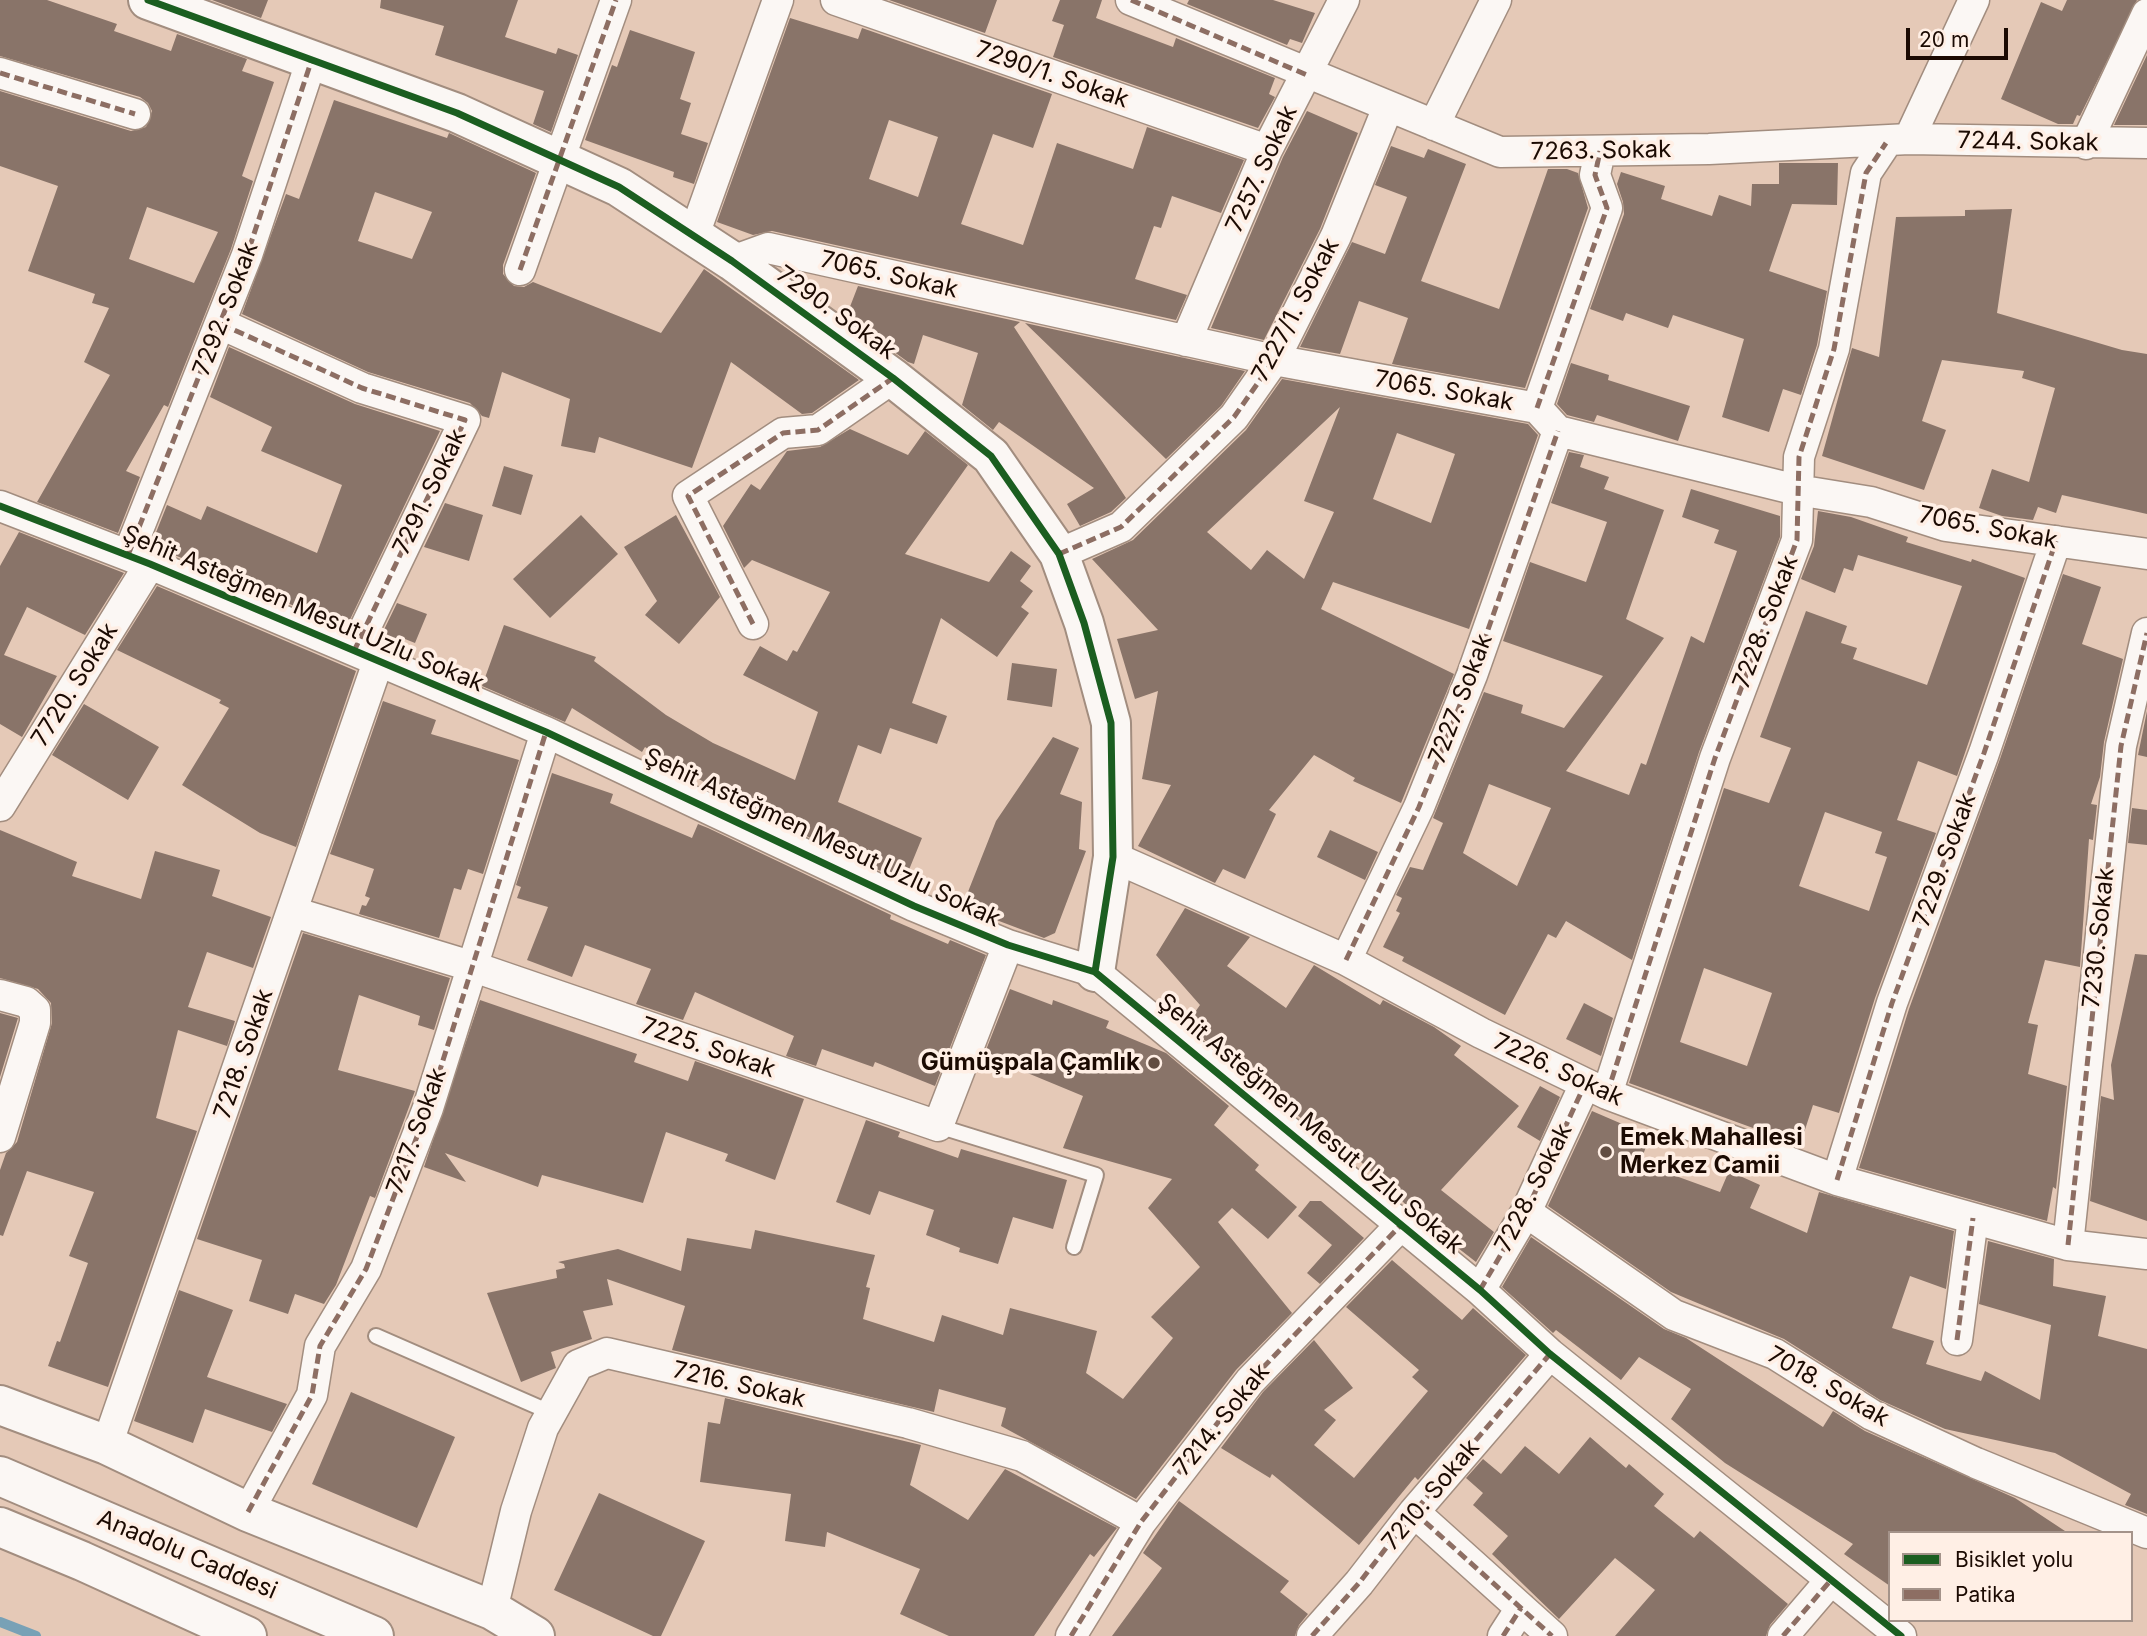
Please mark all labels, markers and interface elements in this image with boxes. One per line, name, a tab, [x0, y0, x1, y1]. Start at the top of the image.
scale bar	[1909, 14, 2010, 58]
text: 20 m	[1919, 27, 1969, 52]
street label: 7290/1. Sokak	[972, 35, 1132, 115]
street label: 7257. Sokak	[1220, 101, 1304, 237]
street label: 7244. Sokak	[1957, 126, 2099, 158]
street label: 7263. Sokak	[1530, 135, 1672, 167]
street label: 7227/1. Sokak	[1246, 233, 1346, 387]
street label: 7292. Sokak	[187, 238, 265, 380]
street label: 7065. Sokak	[817, 245, 961, 305]
street label: 7290. Sokak	[771, 260, 901, 366]
street label: 7065. Sokak	[1372, 365, 1516, 417]
street label: 7291. Sokak	[387, 425, 473, 559]
street label: 7065. Sokak	[1916, 500, 2060, 556]
street label: Şehit Asteğmen Mesut Uzlu Sokak	[118, 520, 488, 698]
street label: 7228. Sokak	[1727, 551, 1805, 693]
street label: 7720. Sokak	[26, 618, 124, 752]
street label: 7227. Sokak	[1423, 630, 1499, 768]
street label: Şehit Asteğmen Mesut Uzlu Sokak	[639, 743, 1005, 933]
street label: 7229. Sokak	[1907, 789, 1983, 931]
street label: 7230. Sokak	[2077, 866, 2121, 1010]
street label: 7218. Sokak	[208, 985, 280, 1123]
street label: Şehit Asteğmen Mesut Uzlu Sokak	[1151, 988, 1469, 1260]
street label: 7225. Sokak	[637, 1012, 779, 1084]
street label: 7226. Sokak	[1488, 1027, 1628, 1113]
place label: Gümüşpala Çamlık	[921, 1049, 1140, 1077]
marker: Gümüşpala Çamlık	[1146, 1055, 1162, 1071]
street label: 7217. Sokak	[381, 1064, 453, 1198]
street label: 7228. Sokak	[1489, 1119, 1579, 1257]
place label: Emek Mahallesi Merkez Camii	[1620, 1124, 1803, 1180]
marker: Emek Mahallesi Merkez Camii	[1598, 1144, 1614, 1160]
street label: 7018. Sokak	[1762, 1341, 1894, 1433]
street label: 7216. Sokak	[670, 1356, 808, 1414]
street label: 7214. Sokak	[1168, 1358, 1276, 1482]
street label: 7210. Sokak	[1376, 1434, 1486, 1556]
street label: Anadolu Caddesi	[93, 1504, 281, 1606]
legend	[1888, 1531, 2133, 1622]
text: Bisiklet yolu	[1955, 1547, 2073, 1572]
text: Patika	[1955, 1582, 2015, 1607]

